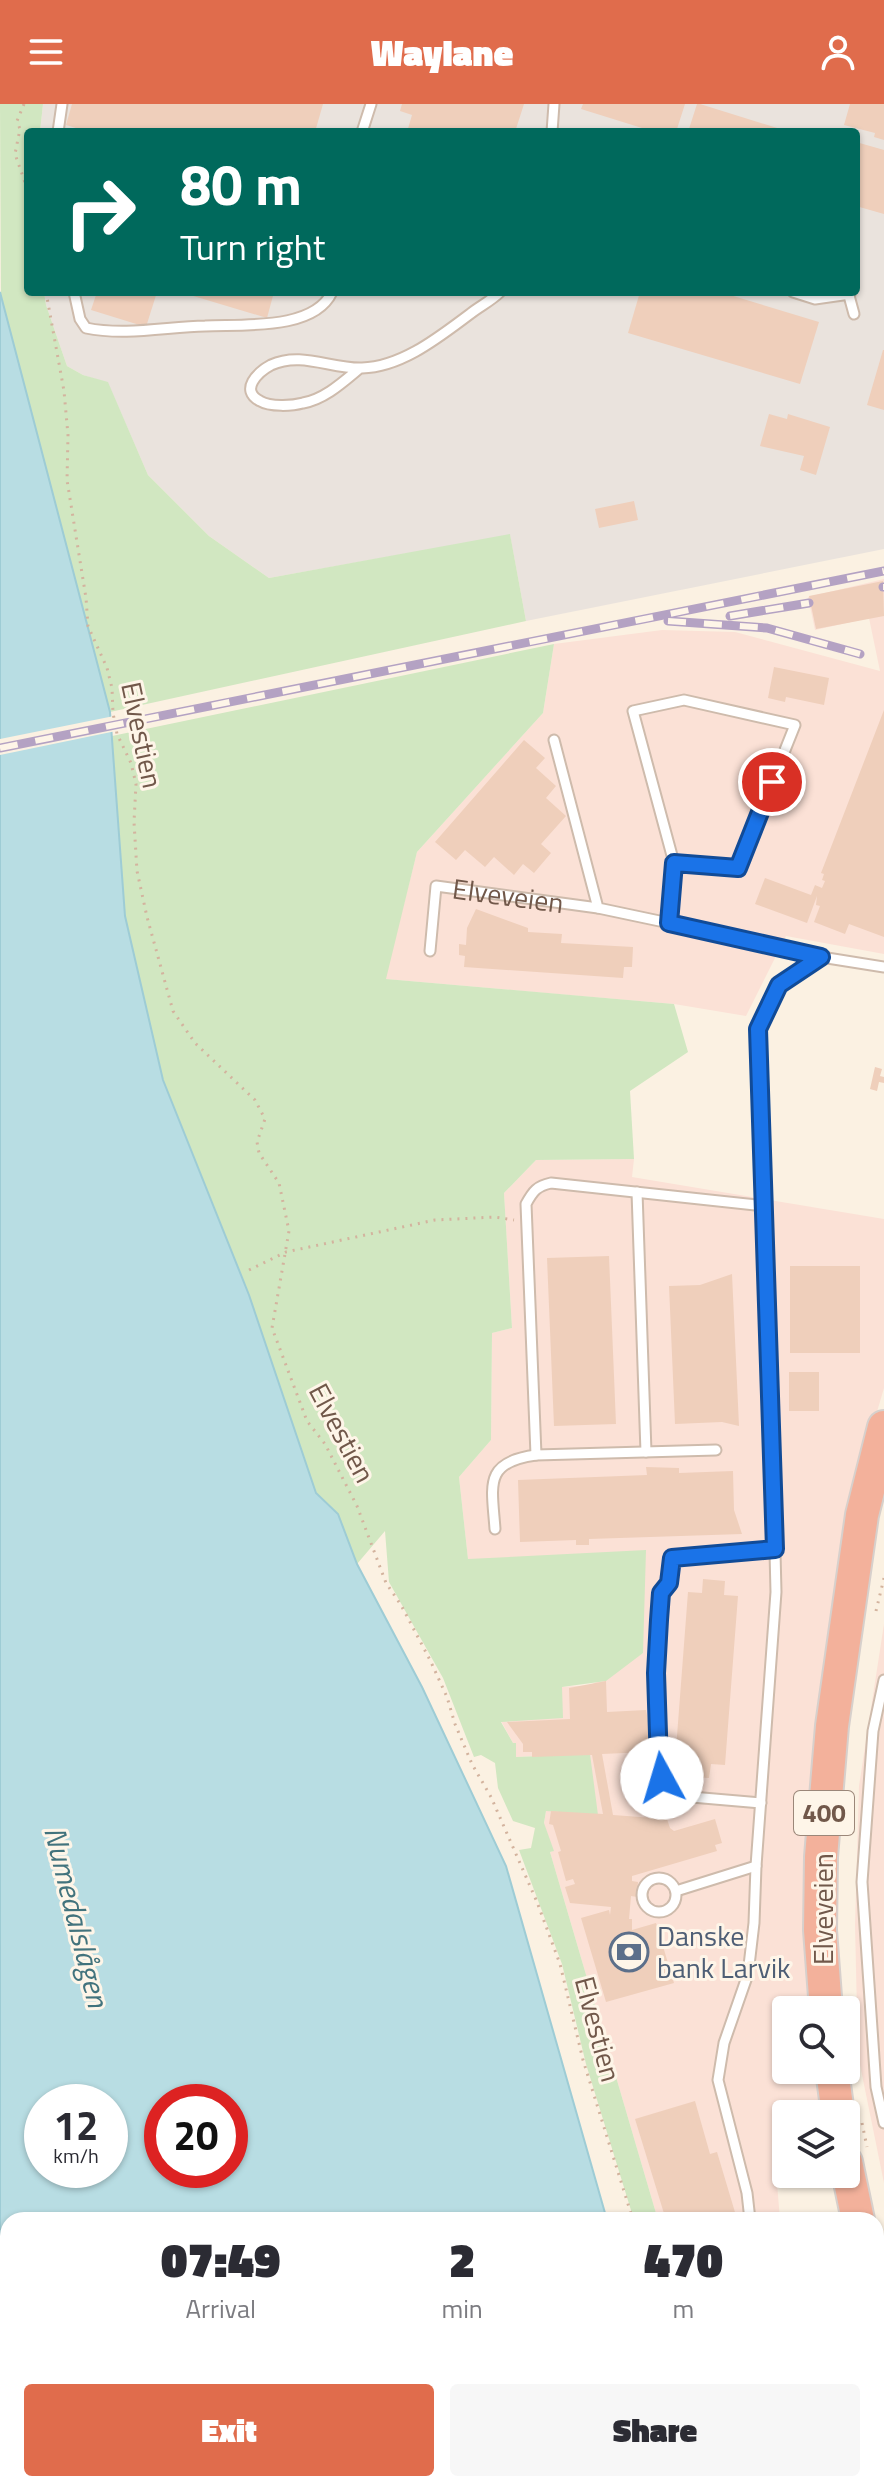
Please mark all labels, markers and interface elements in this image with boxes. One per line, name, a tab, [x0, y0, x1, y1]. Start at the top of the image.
text: Waylane	[371, 25, 513, 80]
icon: menu	[24, 30, 68, 74]
icon: person	[816, 30, 860, 74]
text: 80 m	[180, 142, 302, 227]
icon: right	[48, 160, 152, 264]
text: Turn right	[180, 219, 325, 274]
street label: Elvestien	[110, 678, 175, 792]
pin	[738, 748, 806, 816]
icon: arrive	[750, 760, 794, 804]
street label: Elveveien	[450, 866, 566, 924]
street label: Elvestien	[298, 1375, 387, 1490]
position arrow	[620, 1736, 704, 1820]
road number: 400	[794, 1791, 854, 1835]
water label: Numedalslågen	[32, 1822, 122, 2013]
street label: Elveveien	[801, 1853, 844, 1965]
place label: Danske bank Larvik	[657, 1914, 791, 1989]
bank icon: Danske bank Larvik	[608, 1931, 650, 1973]
street label: Elvestien	[564, 1971, 633, 2086]
map controls	[772, 1996, 860, 2188]
button: search	[772, 1996, 860, 2084]
speed limit sign: 20	[144, 2084, 248, 2188]
text: 12	[54, 2095, 98, 2156]
button: layers	[772, 2100, 860, 2188]
text: km/h	[53, 2140, 99, 2171]
text: 07:49	[161, 2223, 280, 2296]
text: 2	[449, 2223, 475, 2296]
text: 470	[644, 2223, 723, 2296]
text: Arrival	[185, 2289, 256, 2328]
text: min	[441, 2289, 483, 2328]
text: m	[673, 2289, 694, 2328]
button: Exit	[24, 2384, 434, 2476]
button: Share	[450, 2384, 860, 2476]

